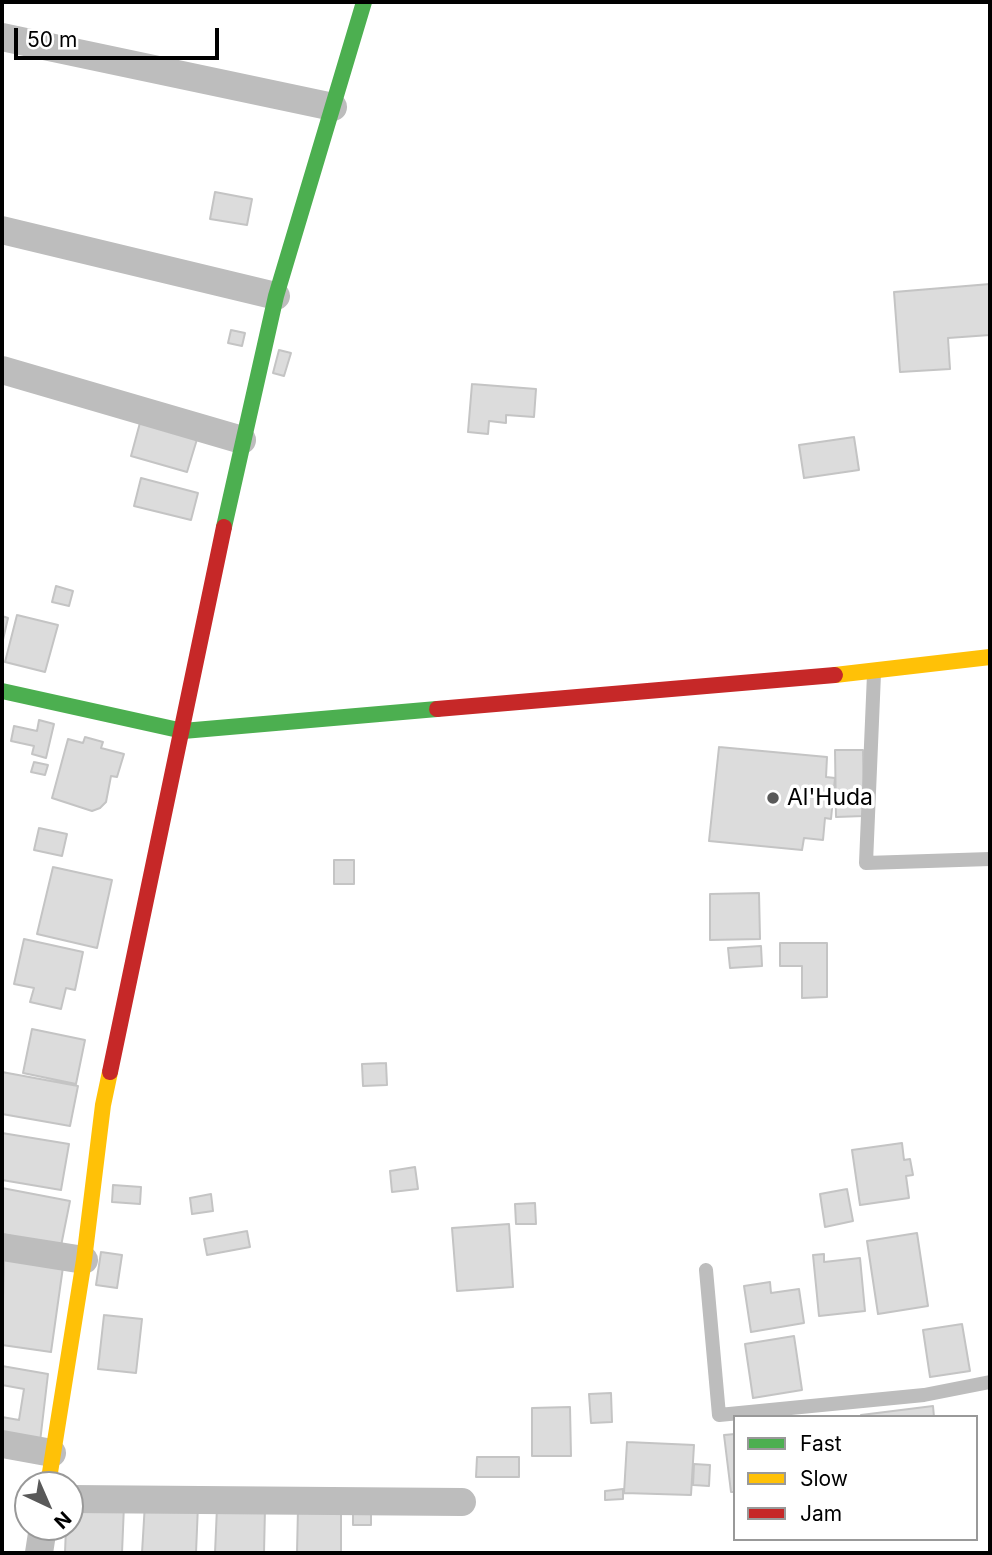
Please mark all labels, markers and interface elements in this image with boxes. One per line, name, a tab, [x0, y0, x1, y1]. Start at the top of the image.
scale bar	[18, 14, 222, 58]
text: 50 m	[27, 27, 77, 52]
place label: Al'Huda	[787, 784, 873, 812]
marker: Al'Huda	[765, 790, 781, 806]
legend	[733, 1415, 978, 1541]
text: Fast	[800, 1431, 842, 1456]
text: Slow	[800, 1466, 848, 1491]
north arrow	[14, 1471, 84, 1541]
text: Jam	[800, 1501, 842, 1526]
text: N	[49, 1507, 76, 1533]

